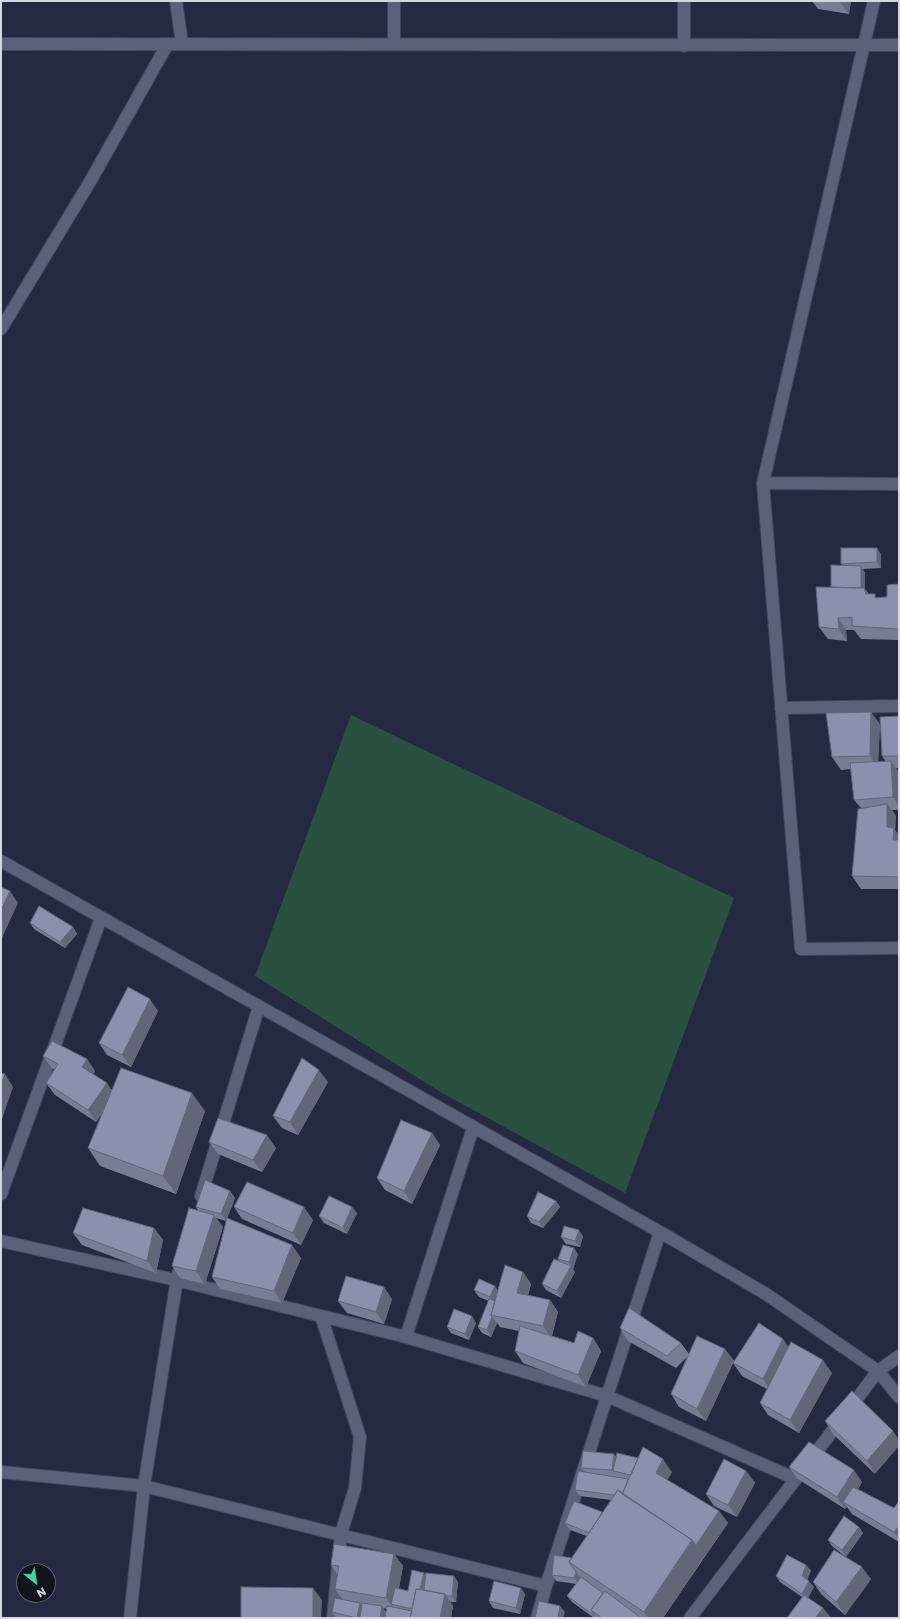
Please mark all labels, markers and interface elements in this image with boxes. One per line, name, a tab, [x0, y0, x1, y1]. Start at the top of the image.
north arrow	[16, 1563, 56, 1603]
text: N	[34, 1584, 49, 1602]

